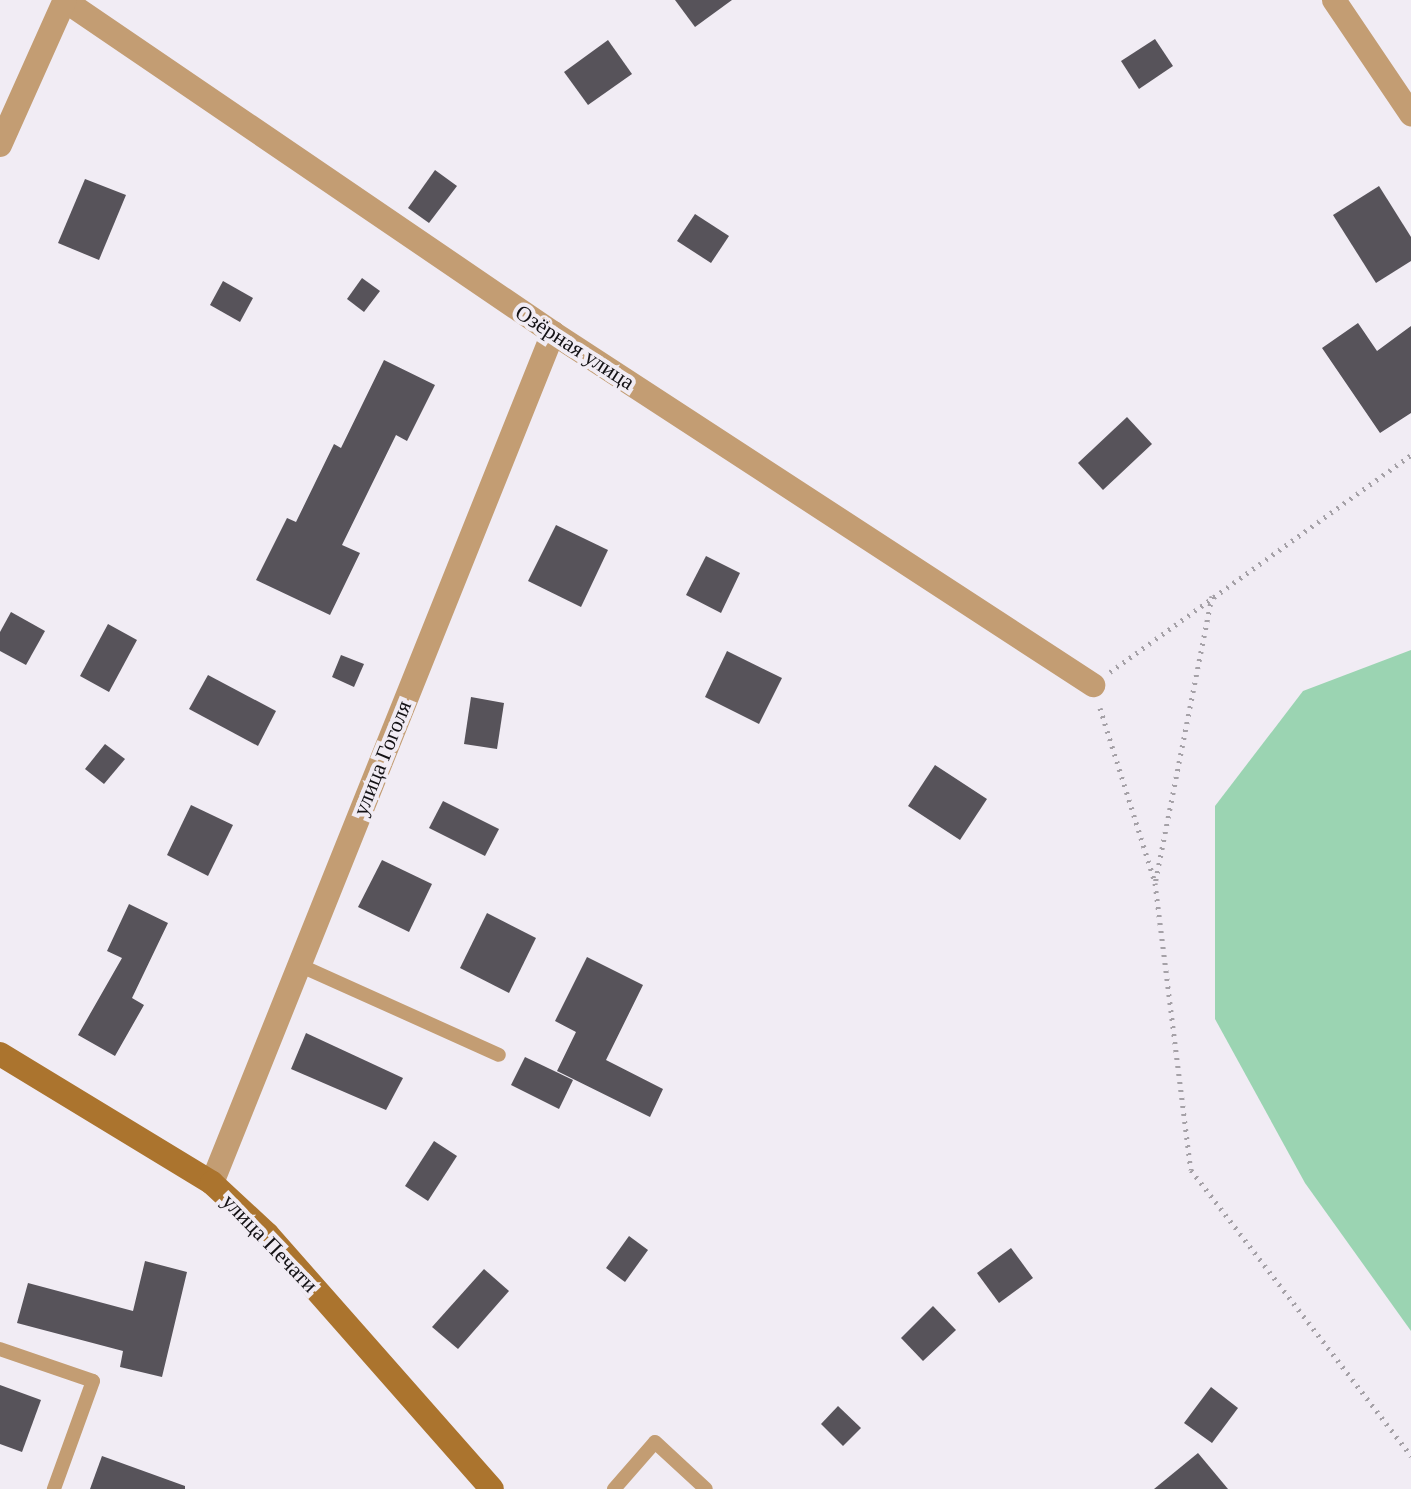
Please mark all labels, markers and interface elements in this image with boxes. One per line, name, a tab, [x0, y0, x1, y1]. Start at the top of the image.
street label: Озёрная улица	[510, 299, 640, 395]
street label: улица Гоголя	[347, 697, 417, 819]
street label: улица Печати	[217, 1188, 323, 1298]

